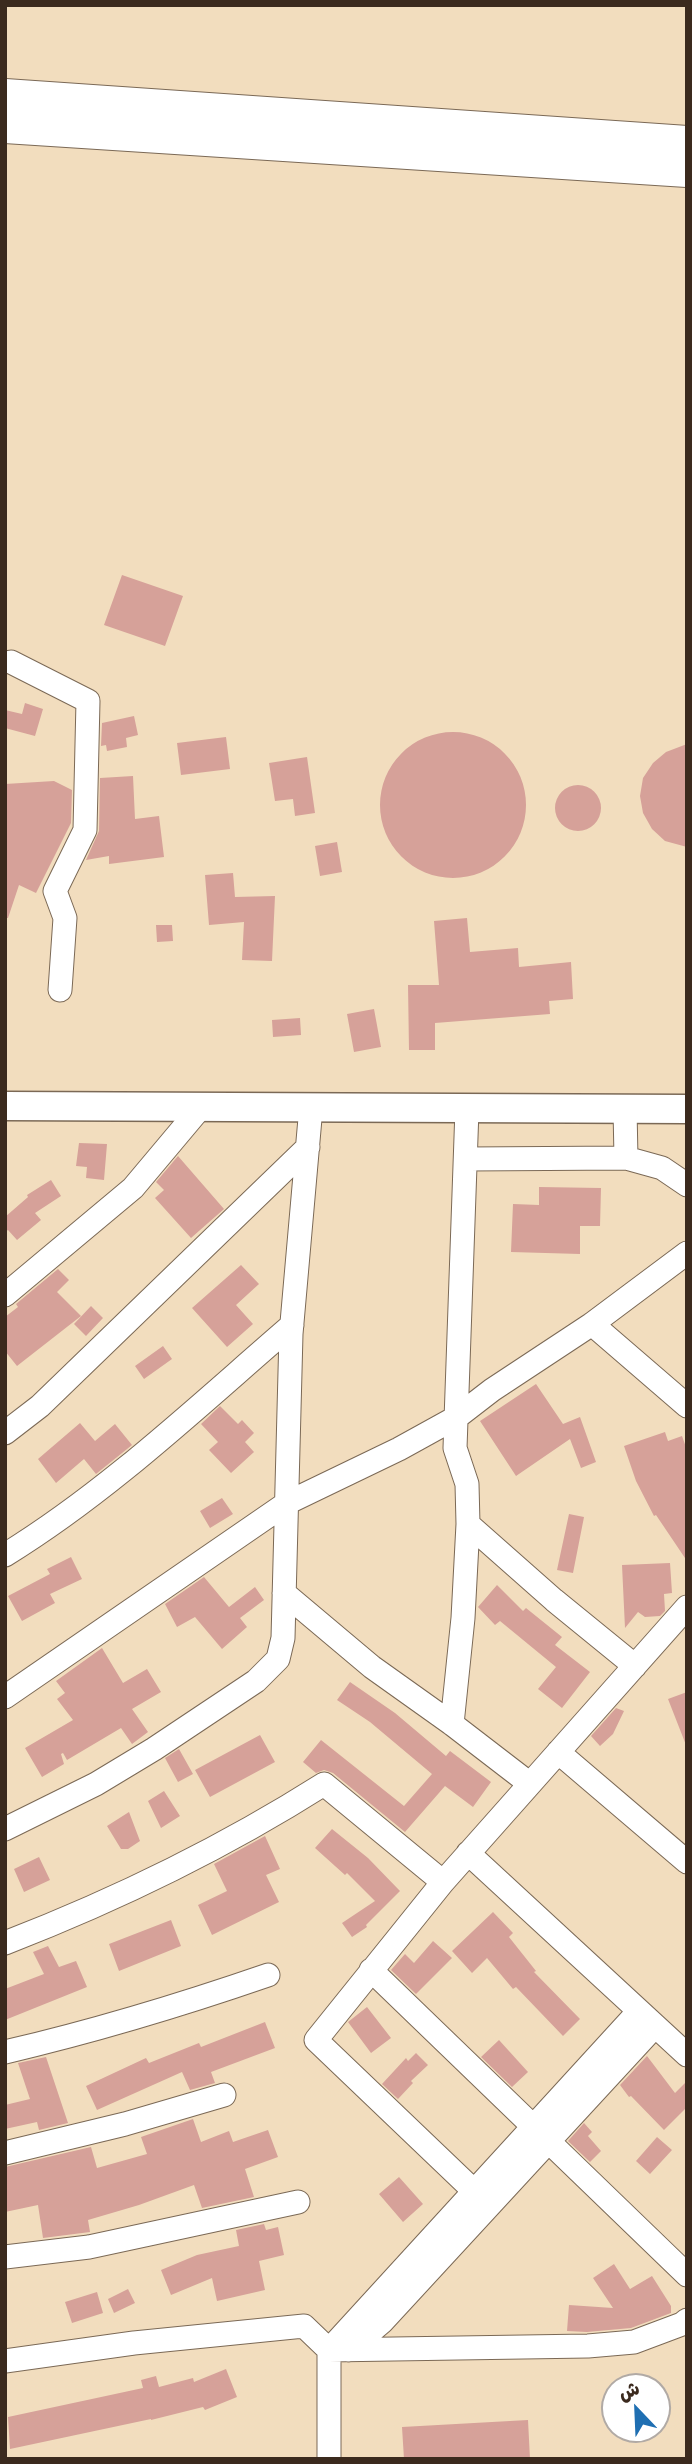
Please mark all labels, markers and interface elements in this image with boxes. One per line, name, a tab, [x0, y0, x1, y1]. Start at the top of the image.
north arrow	[601, 2373, 671, 2443]
text: ش	[614, 2374, 643, 2406]

